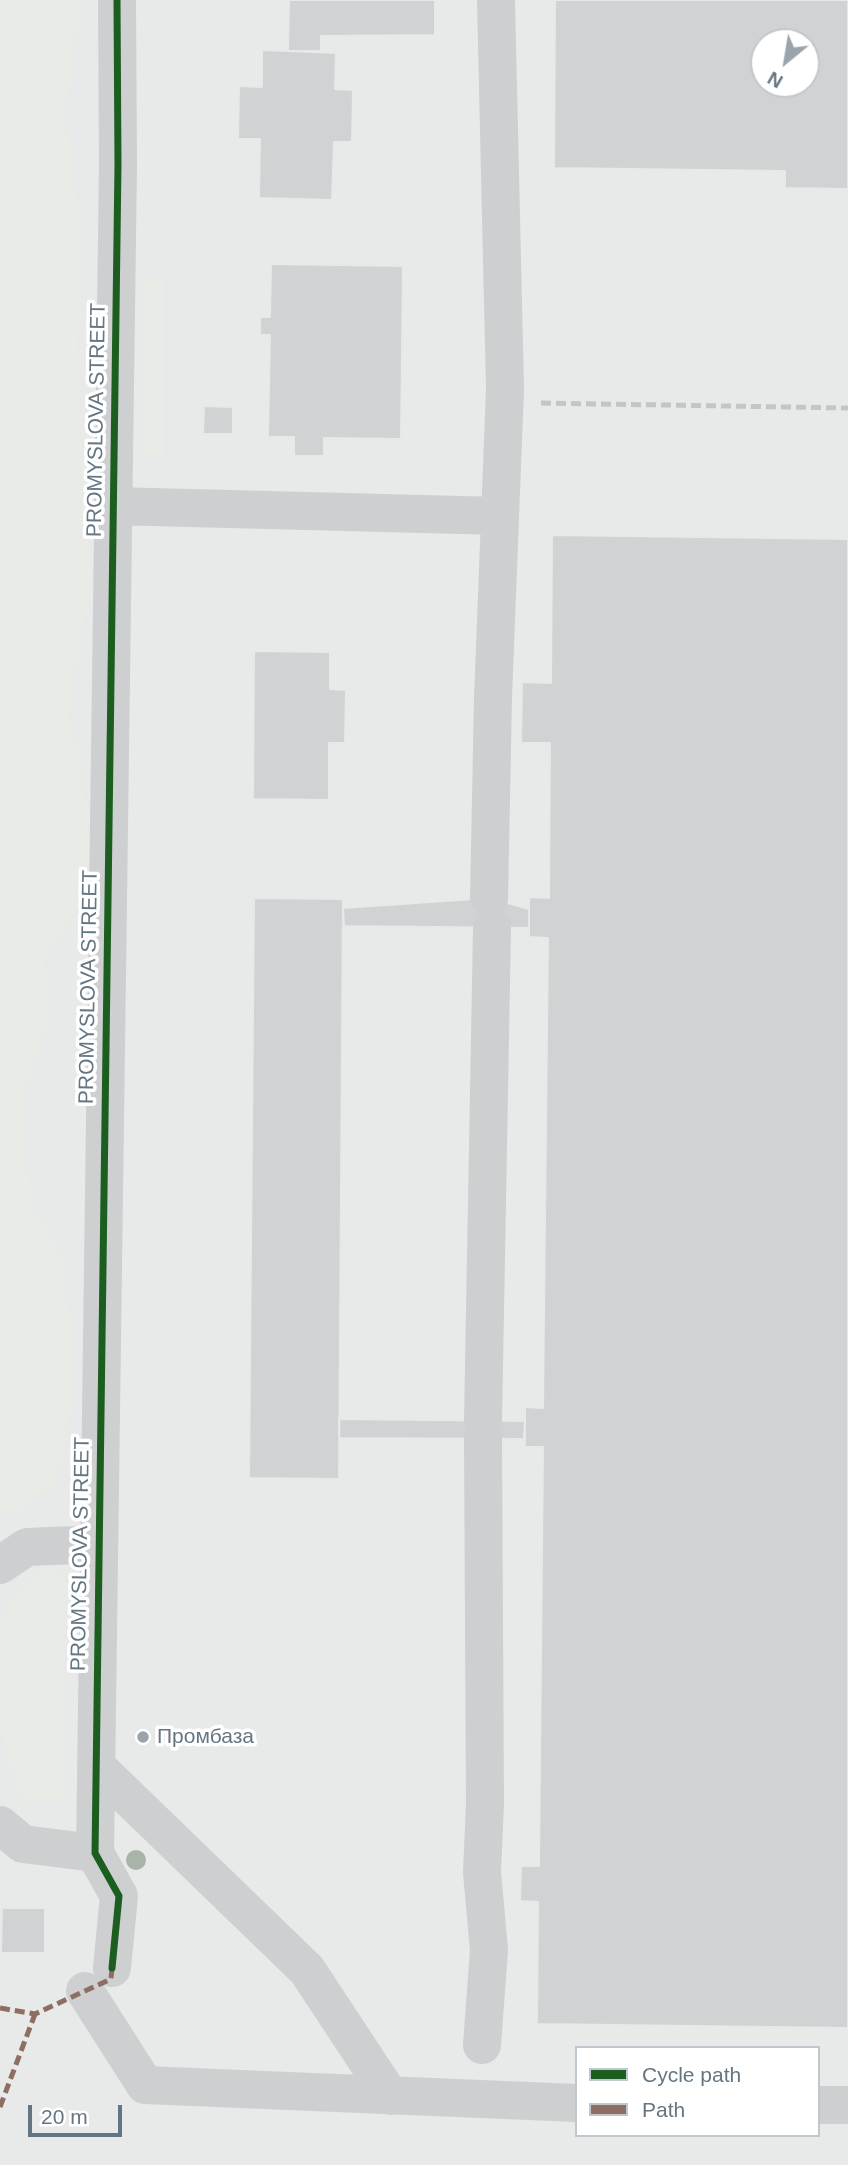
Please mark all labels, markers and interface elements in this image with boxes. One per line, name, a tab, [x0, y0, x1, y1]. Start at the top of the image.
north arrow	[750, 28, 820, 98]
text: N	[764, 67, 786, 92]
street label: PROMYSLOVA STREET	[82, 303, 112, 537]
street label: PROMYSLOVA STREET	[74, 870, 104, 1104]
street label: PROMYSLOVA STREET	[66, 1437, 96, 1671]
place label: Промбаза	[157, 1724, 254, 1750]
marker: Промбаза	[135, 1729, 151, 1745]
legend	[575, 2046, 820, 2137]
text: Cycle path	[642, 2063, 741, 2086]
scale bar	[32, 2092, 126, 2136]
text: Path	[642, 2098, 685, 2121]
text: 20 m	[41, 2105, 88, 2128]

